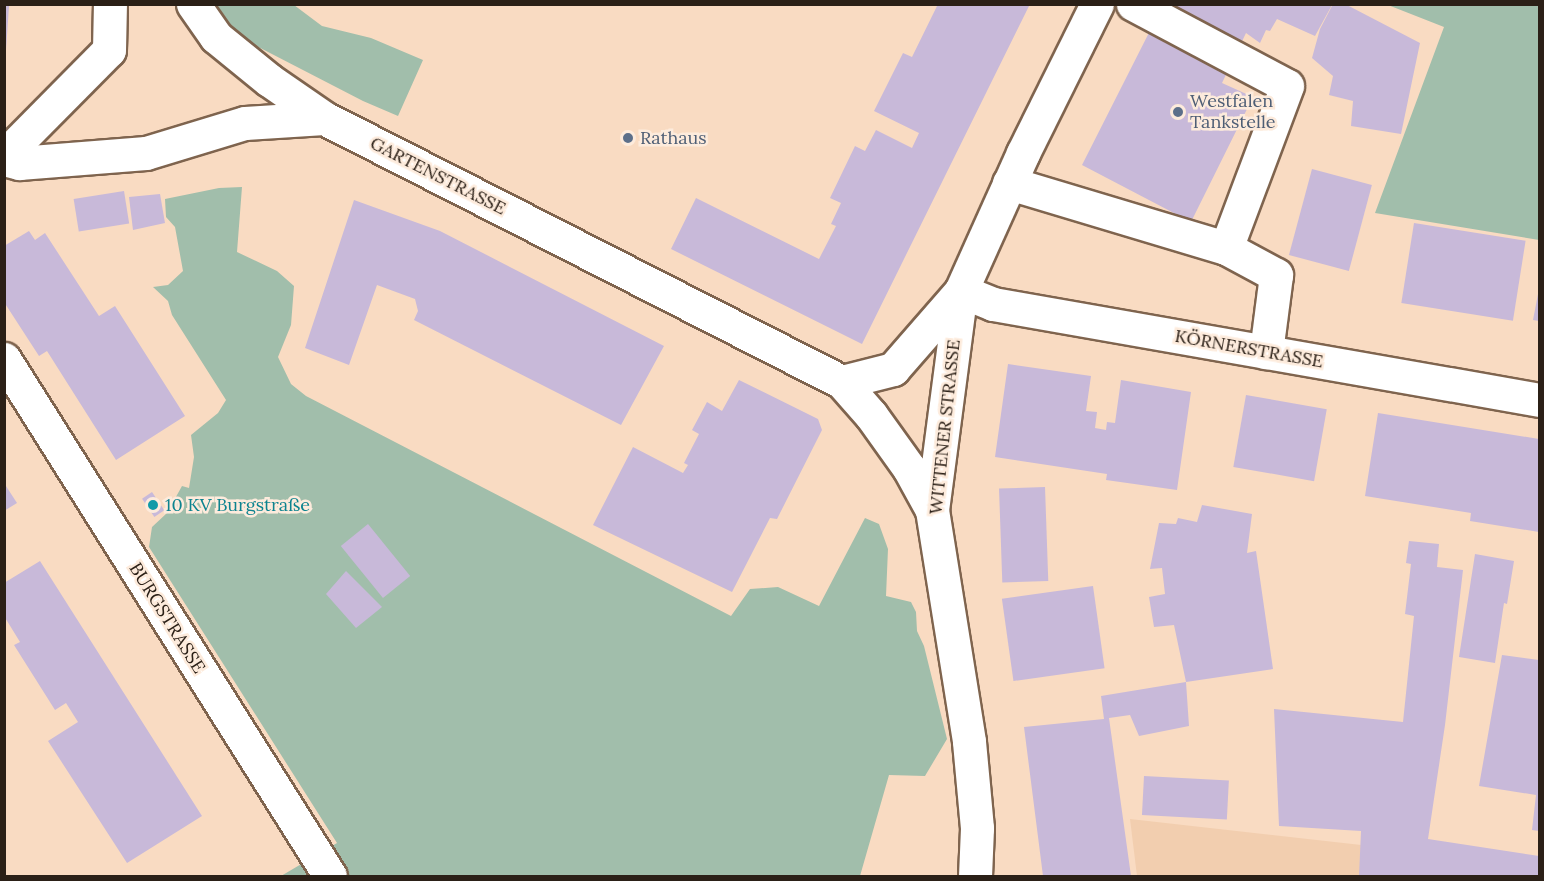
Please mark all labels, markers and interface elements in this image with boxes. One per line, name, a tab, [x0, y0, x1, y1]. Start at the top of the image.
place label: Westfalen Tankstelle	[1190, 91, 1276, 134]
marker: Westfalen Tankstelle	[1171, 105, 1185, 119]
place label: Rathaus	[640, 127, 706, 149]
marker: Rathaus	[621, 131, 635, 145]
street label: GARTENSTRASSE	[366, 132, 510, 220]
street label: KÖRNERSTRASSE	[1173, 325, 1325, 373]
street label: WITTENER STRASSE	[925, 338, 965, 516]
place label: 10 KV Burgstraße	[165, 494, 310, 516]
marker: 10 KV Burgstraße	[146, 498, 160, 512]
street label: BURGSTRASSE	[124, 559, 210, 677]

